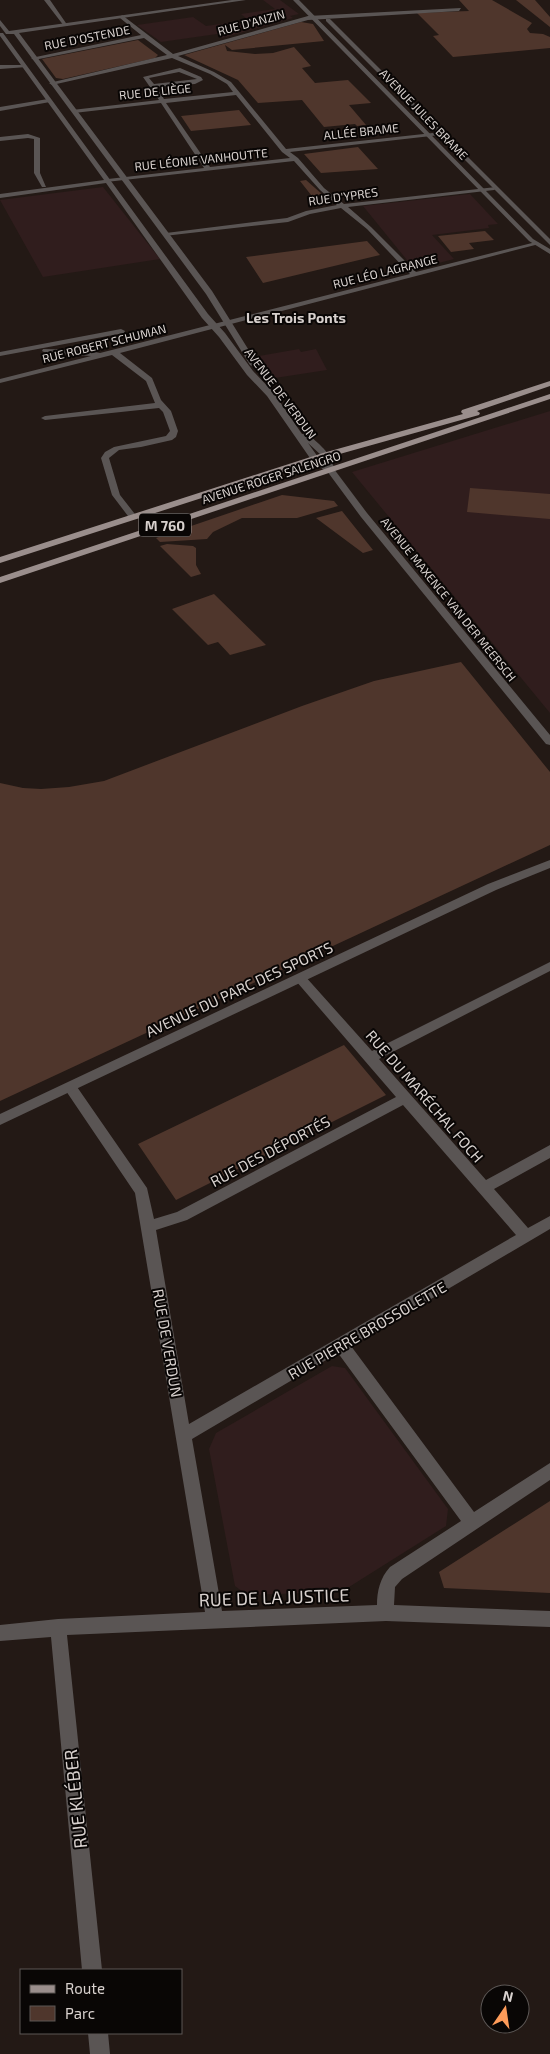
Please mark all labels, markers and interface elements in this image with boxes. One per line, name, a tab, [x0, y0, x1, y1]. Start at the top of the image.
street label: RUE D'ANZIN	[216, 6, 286, 38]
street label: RUE D'OSTENDE	[43, 22, 131, 52]
street label: AVENUE JULES BRAME	[377, 66, 471, 162]
street label: RUE DE LIÈGE	[118, 80, 192, 102]
street label: ALLÉE BRAME	[323, 120, 400, 142]
street label: RUE LÉONIE VANHOUTTE	[134, 145, 269, 173]
street label: RUE D'YPRES	[307, 184, 379, 208]
street label: RUE LÉO LAGRANGE	[331, 251, 439, 291]
district label: Les Trois Ponts	[246, 309, 346, 326]
street label: RUE ROBERT SCHUMAN	[41, 321, 167, 365]
street label: AVENUE DE VERDUN	[242, 345, 320, 441]
street label: AVENUE ROGER SALENGRO	[200, 448, 342, 506]
road number: M 760	[139, 514, 191, 536]
street label: AVENUE MAXENCE VAN DER MEERSCH	[379, 514, 519, 684]
street label: AVENUE DU PARC DES SPORTS	[143, 938, 335, 1040]
street label: RUE DU MARÉCHAL FOCH	[363, 1026, 487, 1166]
street label: RUE DES DÉPORTÉS	[207, 1112, 333, 1190]
street label: RUE PIERRE BROSSOLETTE	[285, 1277, 449, 1383]
street label: RUE DE VERDUN	[150, 1287, 186, 1399]
street label: RUE DE LA JUSTICE	[198, 1583, 350, 1611]
street label: RUE KLÉBER	[59, 1748, 91, 1850]
legend	[20, 1969, 182, 2034]
text: Route	[65, 1979, 105, 1997]
north arrow	[480, 1984, 530, 2034]
text: N	[501, 1986, 515, 2005]
text: Parc	[65, 2004, 95, 2022]

